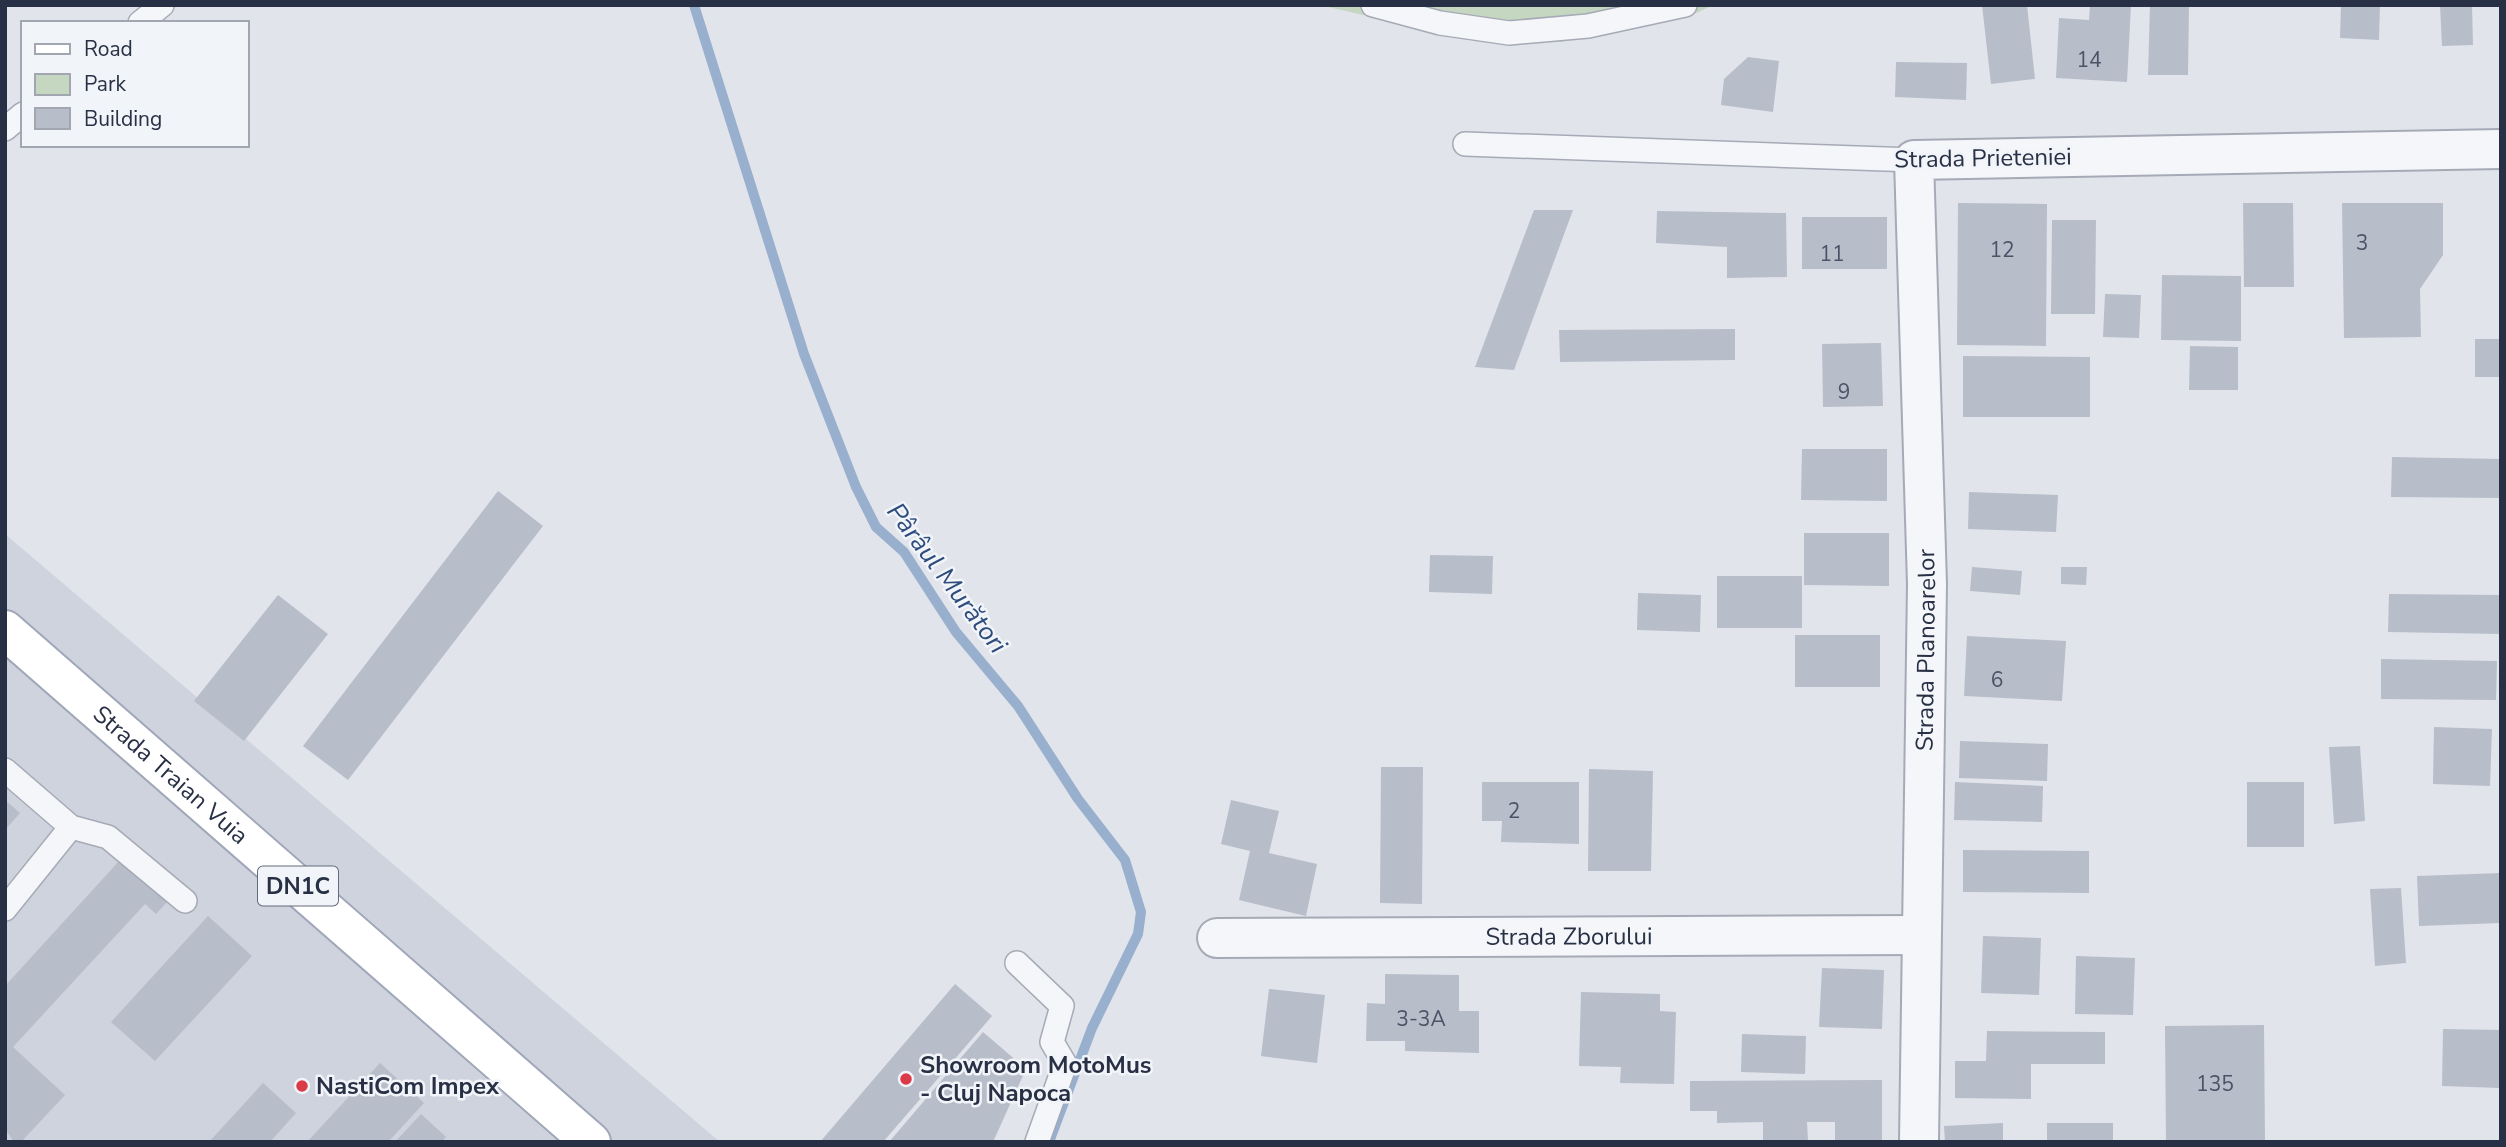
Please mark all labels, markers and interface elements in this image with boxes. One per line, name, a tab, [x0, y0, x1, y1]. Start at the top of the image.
legend	[21, 21, 248, 147]
text: Road	[84, 35, 133, 63]
house number: 14	[2076, 46, 2102, 74]
text: Park	[84, 70, 126, 98]
text: Building	[84, 105, 162, 133]
street label: Strada Prieteniei	[1894, 140, 2072, 176]
house number: 3	[2356, 229, 2368, 257]
house number: 12	[1989, 236, 2015, 264]
house number: 11	[1819, 240, 1845, 268]
house number: 9	[1838, 378, 1850, 406]
water label: Pârâul Murători	[879, 496, 1016, 661]
street label: Strada Planoarelor	[1909, 548, 1943, 751]
house number: 6	[1991, 666, 2003, 694]
street label: Strada Traian Vuia	[86, 698, 255, 851]
house number: 2	[1508, 797, 1520, 825]
road number: DN1C	[258, 866, 338, 906]
street label: Strada Zborului	[1485, 920, 1653, 953]
house number: 3-3A	[1396, 1005, 1446, 1033]
place label: Showroom MotoMus - Cluj Napoca	[920, 1049, 1152, 1109]
place label: NastiCom Impex	[316, 1070, 500, 1102]
house number: 135	[2196, 1070, 2234, 1098]
marker: Showroom MotoMus - Cluj Napoca	[898, 1071, 914, 1087]
marker: NastiCom Impex	[294, 1078, 310, 1094]

